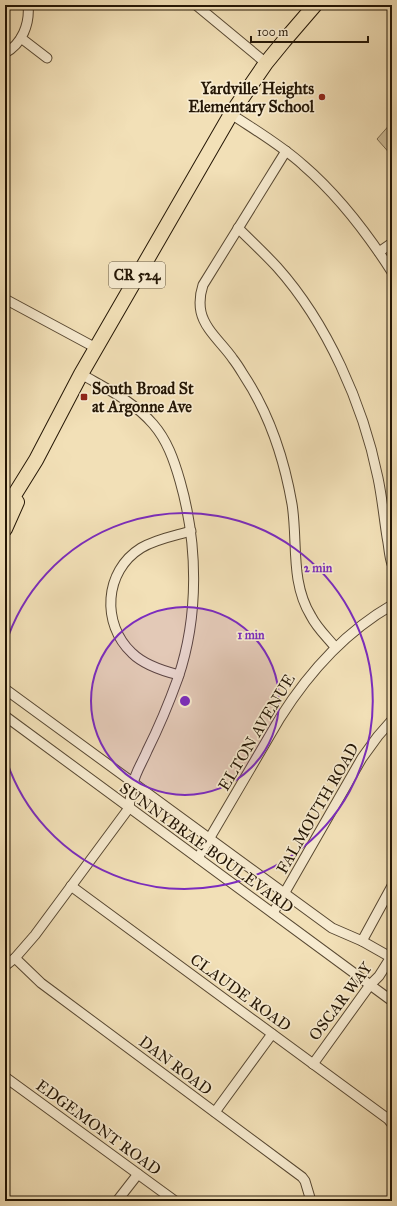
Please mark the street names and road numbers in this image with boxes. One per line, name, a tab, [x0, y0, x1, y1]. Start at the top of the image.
road number: CR 524	[109, 262, 165, 288]
street label: ELTON AVENUE	[214, 671, 299, 794]
street label: FALMOUTH ROAD	[272, 739, 363, 877]
street label: SUNNYBRAE BOULEVARD	[116, 778, 297, 917]
street label: CLAUDE ROAD	[187, 950, 295, 1035]
street label: OSCAR WAY	[305, 958, 376, 1044]
street label: DAN ROAD	[135, 1032, 216, 1099]
street label: EDGEMONT ROAD	[33, 1076, 165, 1179]

